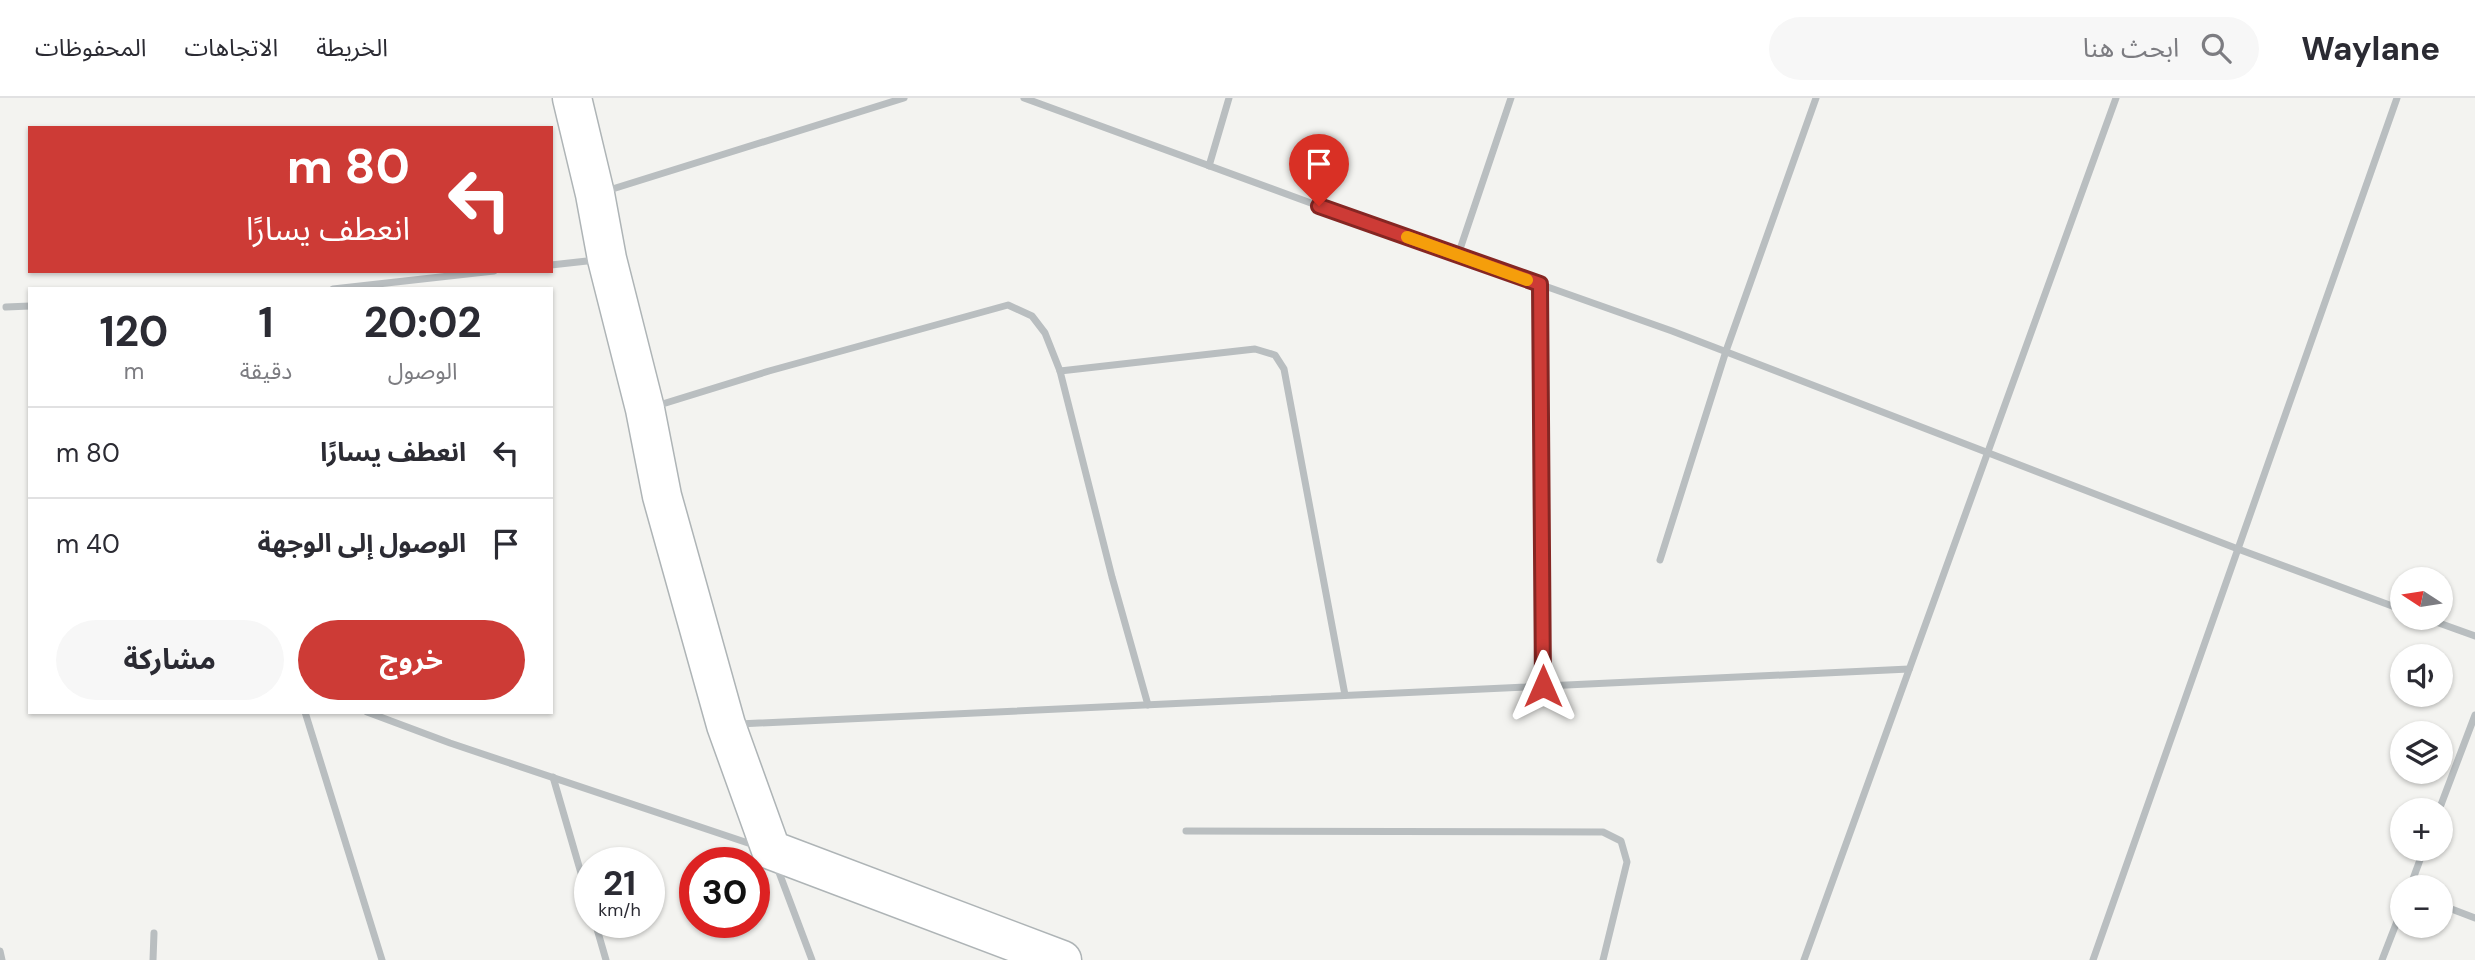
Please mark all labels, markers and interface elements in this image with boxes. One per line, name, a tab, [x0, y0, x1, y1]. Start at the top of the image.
search box	[1769, 17, 2259, 80]
text: Waylane	[2301, 27, 2440, 70]
icon: search	[2197, 29, 2235, 67]
text: ابحث هنا	[2083, 31, 2179, 65]
text: المحفوظات	[35, 32, 146, 63]
text: الاتجاهات	[184, 32, 278, 63]
text: الخريطة	[316, 32, 388, 63]
text: 80 m	[287, 134, 410, 198]
pin	[1289, 134, 1349, 206]
icon: arrive	[1300, 145, 1338, 183]
icon: left	[434, 154, 525, 245]
text: انعطف يسارًا	[246, 208, 410, 250]
text: 1	[258, 295, 274, 350]
text: 20:02	[364, 295, 482, 350]
text: 120	[99, 304, 168, 359]
text: m	[124, 356, 144, 386]
text: دقيقة	[240, 356, 292, 386]
text: الوصول	[388, 356, 458, 386]
icon: left	[487, 434, 525, 472]
text: انعطف يسارًا	[320, 435, 466, 469]
text: 80 m	[56, 436, 120, 470]
icon: arrive	[487, 525, 525, 563]
text: الوصول إلى الوجهة	[257, 526, 466, 560]
text: 40 m	[56, 527, 120, 561]
north arrow	[2390, 567, 2454, 630]
map controls	[2390, 567, 2453, 938]
button: مشاركة	[56, 620, 284, 700]
button: خروج	[298, 620, 525, 700]
button: sound	[2390, 644, 2453, 707]
position arrow	[1506, 649, 1580, 723]
button: layers	[2390, 721, 2453, 784]
button: +	[2390, 798, 2453, 861]
speed limit sign: 30	[679, 847, 770, 938]
text: 21	[603, 860, 636, 906]
button: −	[2390, 875, 2453, 938]
text: km/h	[598, 898, 641, 922]

